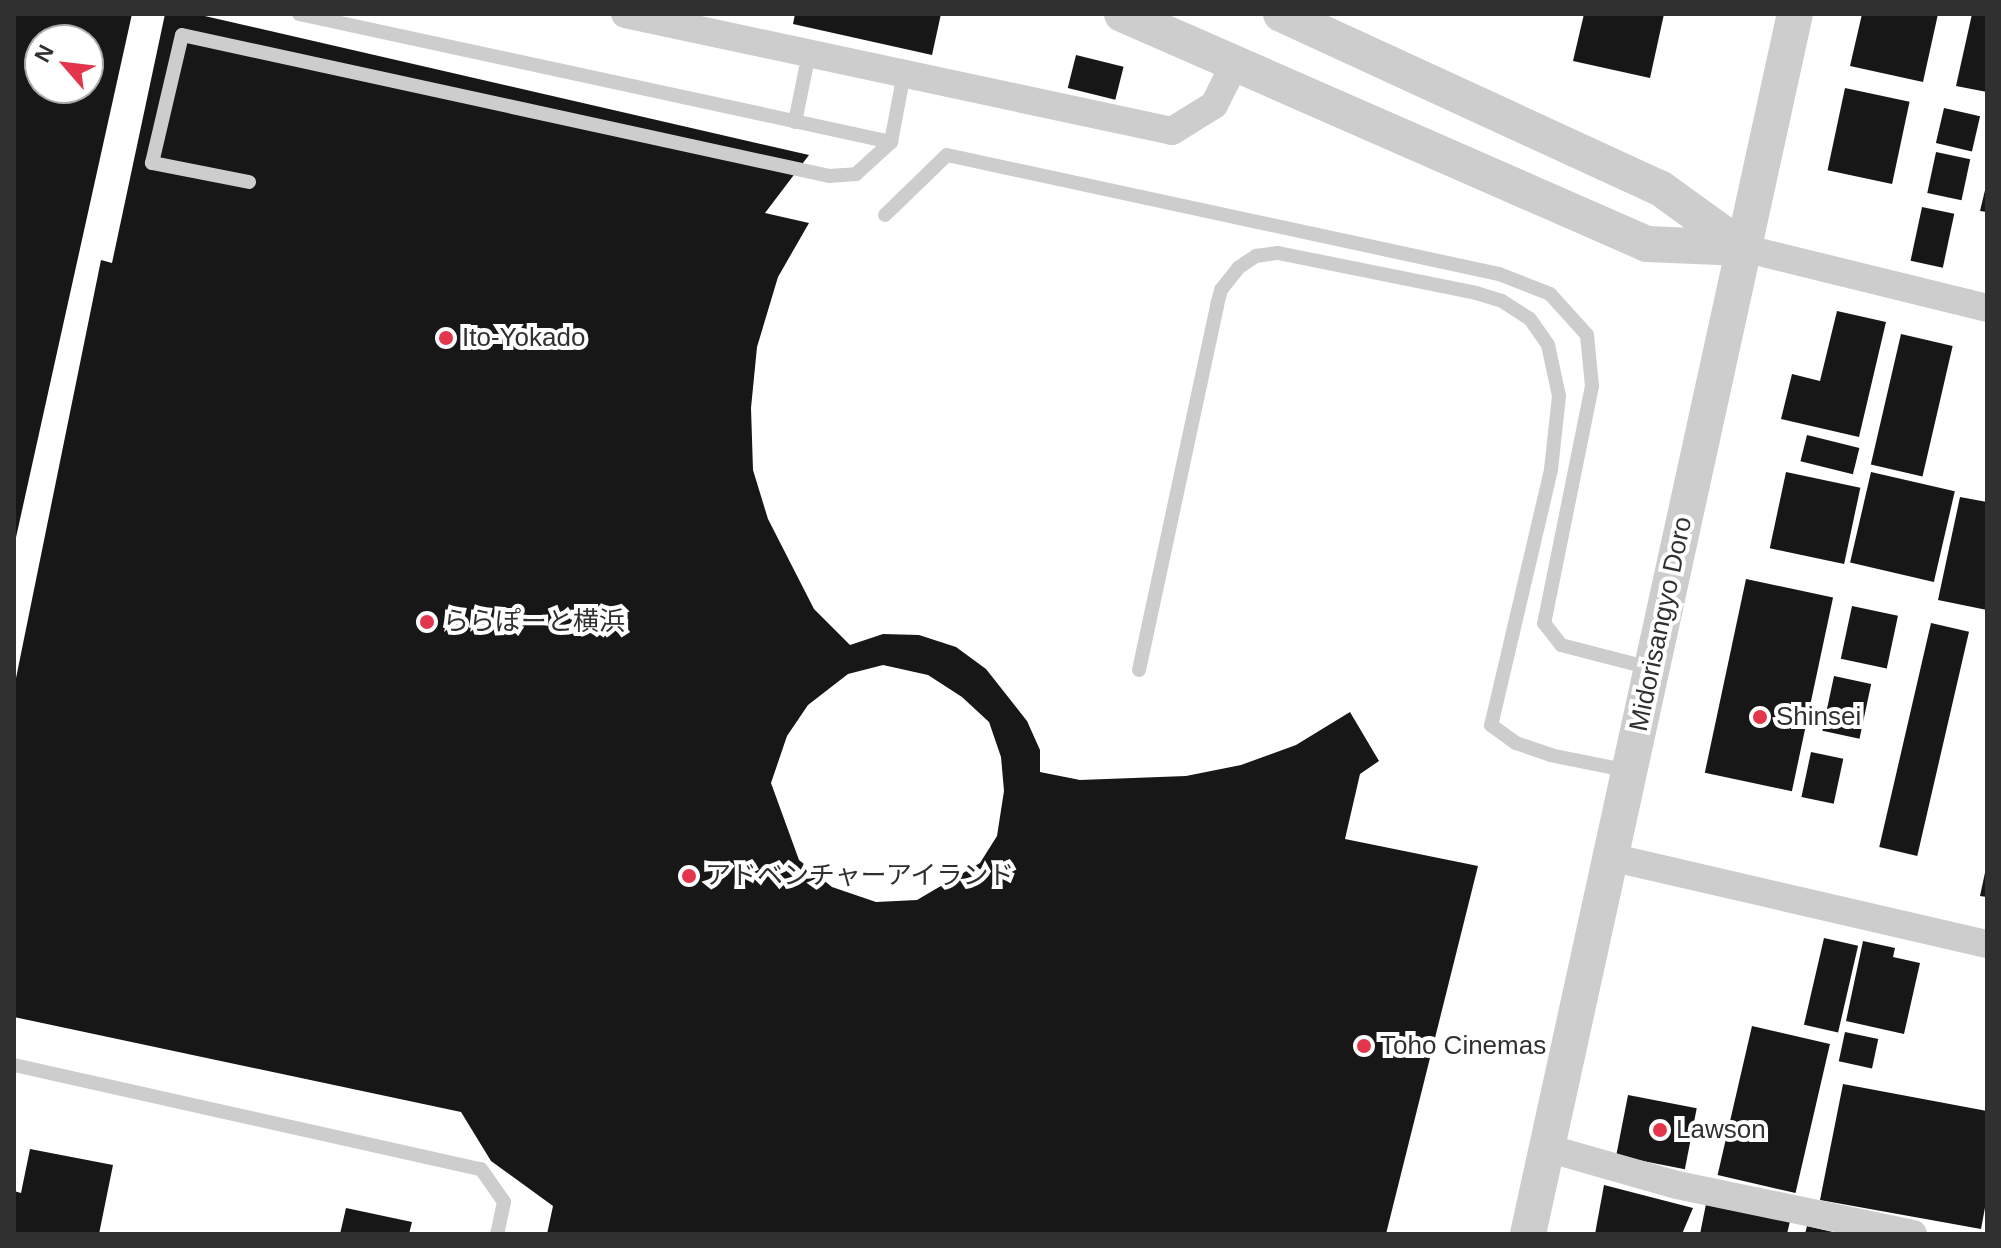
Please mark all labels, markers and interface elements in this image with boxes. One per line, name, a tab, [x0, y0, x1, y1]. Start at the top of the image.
north arrow	[24, 24, 104, 104]
text: N	[29, 41, 59, 66]
place label: Ito-Yokado	[462, 322, 585, 354]
marker: Ito-Yokado	[437, 329, 455, 347]
street label: Midorisangyo Doro	[1623, 514, 1699, 734]
place label: ららぽーと横浜	[443, 606, 625, 638]
marker: ららぽーと横浜	[418, 613, 436, 631]
place label: Shinsei	[1776, 701, 1861, 733]
marker: Shinsei	[1751, 708, 1769, 726]
place label: アドベンチャーアイランド	[705, 860, 1017, 892]
marker: アドベンチャーアイランド	[680, 867, 698, 885]
place label: Toho Cinemas	[1380, 1030, 1546, 1062]
marker: Toho Cinemas	[1355, 1037, 1373, 1055]
place label: Lawson	[1676, 1114, 1766, 1146]
marker: Lawson	[1651, 1121, 1669, 1139]

